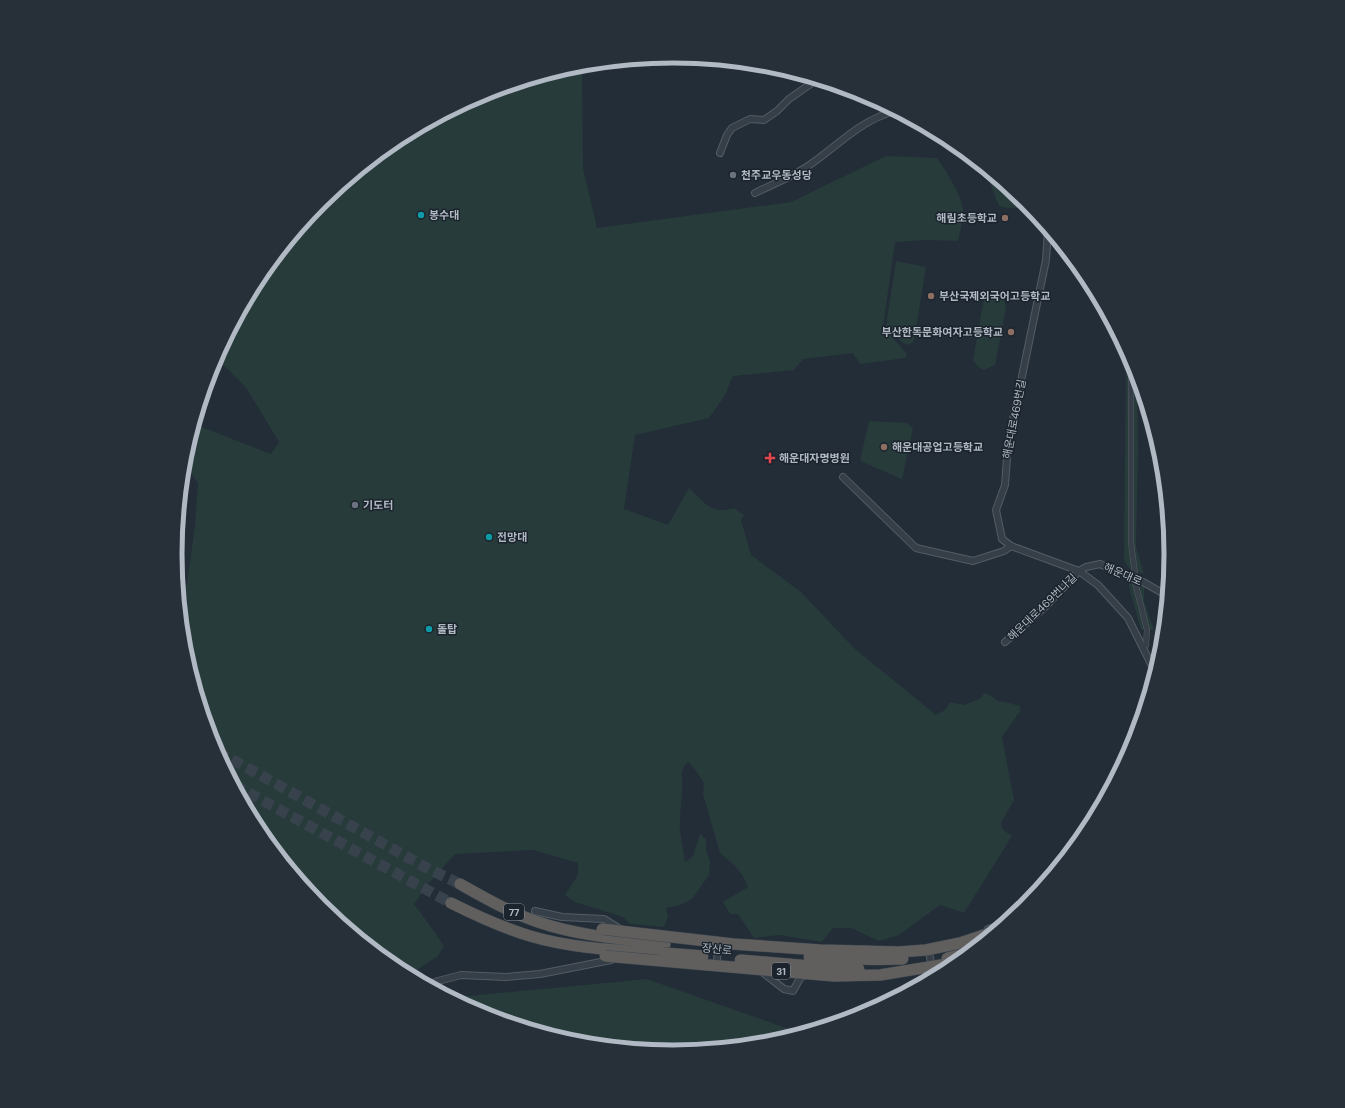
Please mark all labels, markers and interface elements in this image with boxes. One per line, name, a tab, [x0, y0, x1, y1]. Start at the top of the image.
place label: 천주교우동성당	[741, 168, 812, 182]
marker: 천주교우동성당	[728, 170, 738, 180]
place label: 봉수대	[429, 208, 459, 222]
marker: 봉수대	[416, 210, 426, 220]
place label: 해림초등학교	[936, 211, 997, 225]
marker: 해림초등학교	[1000, 213, 1010, 223]
place label: 부산국제외국어고등학교	[939, 289, 1050, 303]
marker: 부산국제외국어고등학교	[926, 291, 936, 301]
place label: 부산한독문화여자고등학교	[882, 325, 1003, 339]
marker: 부산한독문화여자고등학교	[1006, 327, 1016, 337]
street label: 해운대로469번길	[999, 378, 1029, 460]
place label: 해운대공업고등학교	[892, 440, 983, 454]
marker: 해운대공업고등학교	[879, 442, 889, 452]
place label: 해운대자명병원	[779, 451, 850, 465]
marker: 해운대자명병원	[764, 452, 776, 464]
place label: 기도터	[363, 498, 393, 512]
marker: 기도터	[350, 500, 360, 510]
place label: 전망대	[497, 530, 527, 544]
marker: 전망대	[484, 532, 494, 542]
street label: 해운대로	[1102, 560, 1144, 588]
street label: 해운대로469번나길	[1004, 570, 1080, 644]
place label: 돌탑	[437, 622, 457, 636]
marker: 돌탑	[424, 624, 434, 634]
road number: 77	[504, 904, 524, 920]
street label: 장산로	[701, 940, 733, 958]
road number: 31	[772, 963, 790, 979]

